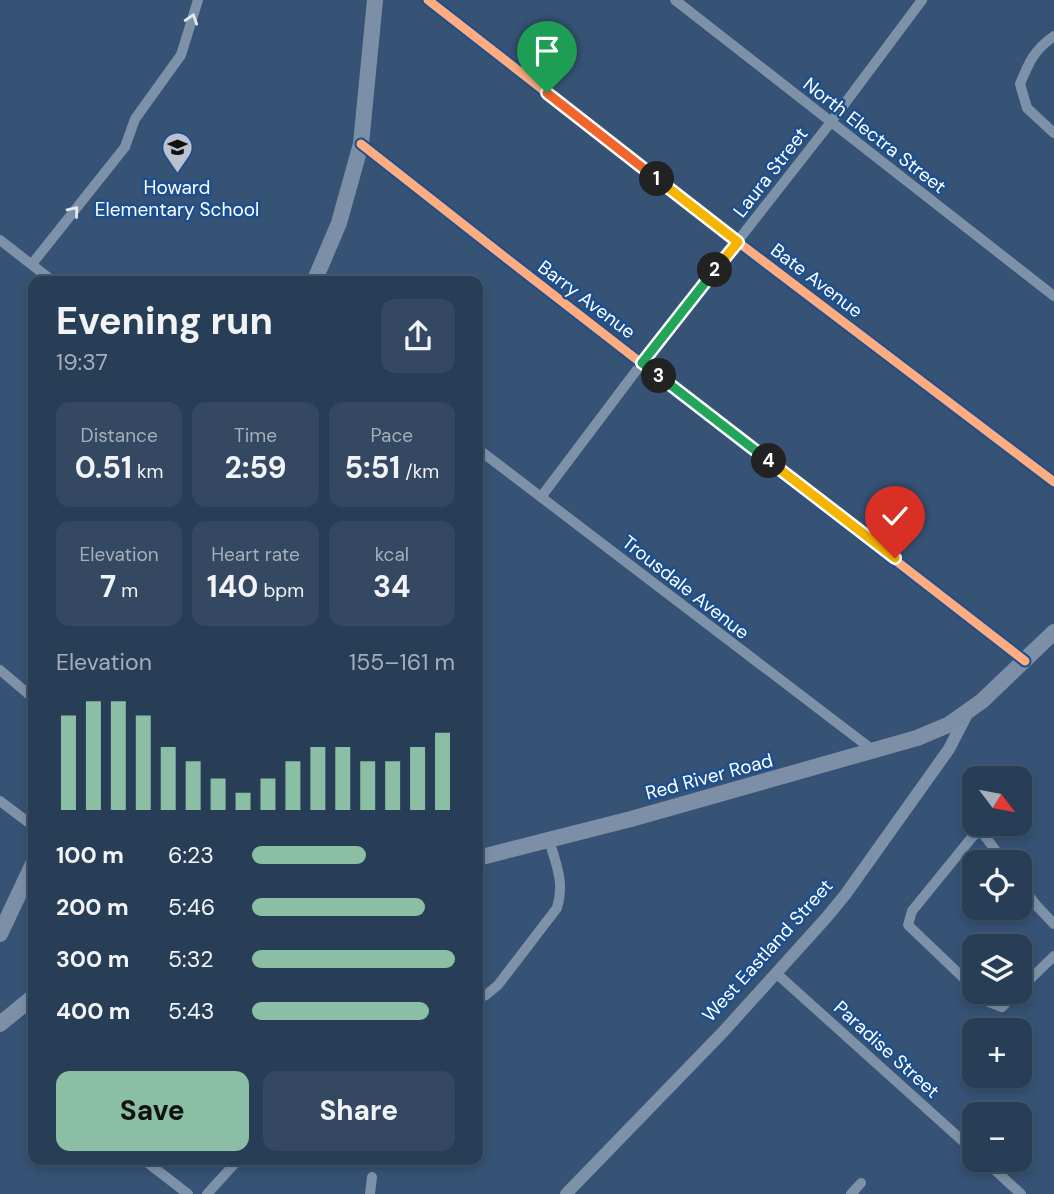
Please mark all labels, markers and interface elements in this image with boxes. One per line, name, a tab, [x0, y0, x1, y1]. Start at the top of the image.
one-way arrow	[184, 14, 198, 26]
pin	[517, 21, 577, 93]
icon: arrive	[528, 32, 566, 70]
street label: North Electra Street	[798, 72, 951, 199]
street label: Laura Street	[727, 122, 813, 222]
school or university icon: Howard Elementary School	[160, 131, 194, 175]
pin: 1	[640, 162, 674, 196]
text: 1	[653, 166, 660, 191]
place label: Howard Elementary School	[95, 175, 259, 222]
one-way arrow	[66, 206, 79, 219]
street label: Bate Avenue	[766, 238, 868, 323]
pin: 2	[698, 252, 732, 288]
street label: Barry Avenue	[533, 254, 641, 344]
text: 2	[709, 257, 720, 282]
text: Evening run	[56, 296, 273, 346]
button: share	[381, 299, 455, 373]
text: 19:37	[56, 347, 108, 377]
pin: 3	[642, 358, 676, 394]
text: 3	[653, 363, 664, 388]
text: Distance	[81, 423, 158, 448]
text: Time	[234, 423, 277, 448]
text: Pace	[371, 423, 413, 448]
pin: 4	[752, 444, 786, 478]
text: 0.51	[75, 448, 132, 487]
text: 2:59	[225, 448, 286, 487]
text: 5:51	[344, 448, 400, 487]
text: 4	[762, 448, 775, 473]
text: km	[132, 459, 163, 484]
text: /km	[400, 459, 439, 484]
pin	[865, 486, 925, 558]
icon: check	[876, 497, 914, 535]
street label: Trousdale Avenue	[617, 530, 754, 645]
text: Elevation	[80, 542, 159, 567]
text: Heart rate	[211, 542, 300, 567]
text: kcal	[375, 542, 409, 567]
text: 7	[100, 567, 116, 606]
text: 140	[207, 567, 258, 606]
text: 34	[373, 567, 411, 606]
text: m	[116, 578, 138, 603]
text: bpm	[258, 578, 304, 603]
text: Elevation	[56, 647, 152, 677]
text: 155–161 m	[349, 647, 455, 677]
street label: Red River Road	[643, 747, 776, 806]
north arrow	[962, 766, 1032, 836]
map controls	[962, 766, 1032, 1172]
text: 100 m	[56, 840, 124, 870]
text: 6:23	[168, 840, 214, 870]
button: locate	[962, 850, 1032, 920]
street label: West Eastland Street	[697, 874, 838, 1027]
text: 200 m	[56, 892, 129, 922]
text: 5:46	[168, 892, 215, 922]
button: layers	[962, 934, 1032, 1004]
text: 300 m	[56, 944, 129, 974]
text: 5:32	[168, 944, 214, 974]
street label: Paradise Street	[829, 995, 945, 1103]
text: 400 m	[56, 996, 130, 1026]
text: 5:43	[168, 996, 214, 1026]
button: +	[962, 1018, 1032, 1088]
button: Save	[56, 1071, 249, 1151]
button: Share	[263, 1071, 455, 1151]
button: −	[962, 1102, 1032, 1172]

